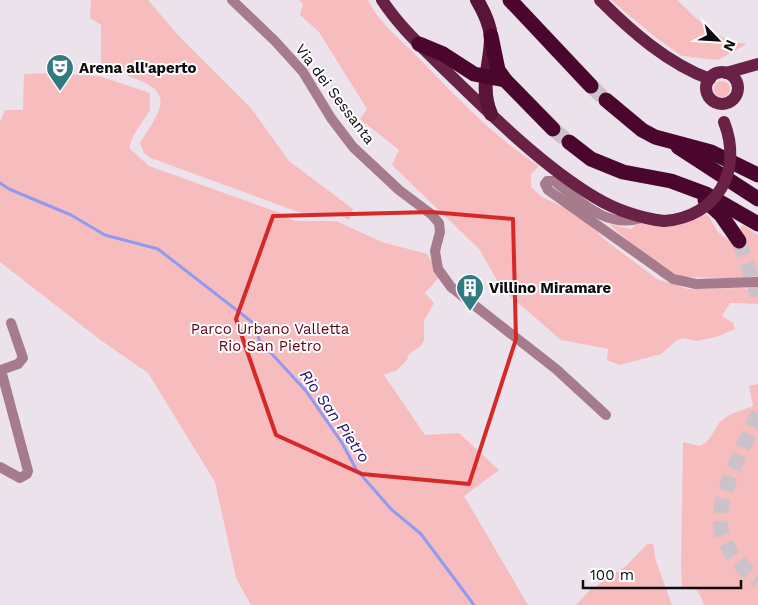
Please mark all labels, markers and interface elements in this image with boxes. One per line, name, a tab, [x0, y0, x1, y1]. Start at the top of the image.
north arrow	[693, 15, 743, 65]
text: N	[720, 37, 739, 54]
street label: Via dei Sessanta	[292, 40, 379, 148]
theatre icon: Arena all'aperto	[45, 53, 75, 92]
place label: Arena all'aperto	[79, 59, 196, 77]
building icon: Villino Miramare	[455, 273, 485, 312]
place label: Villino Miramare	[489, 279, 612, 297]
park label: Parco Urbano Valletta Rio San Pietro	[191, 320, 350, 355]
water label: Rio San Pietro	[296, 366, 374, 466]
scale bar	[583, 558, 740, 590]
text: 100 m	[590, 566, 634, 584]

